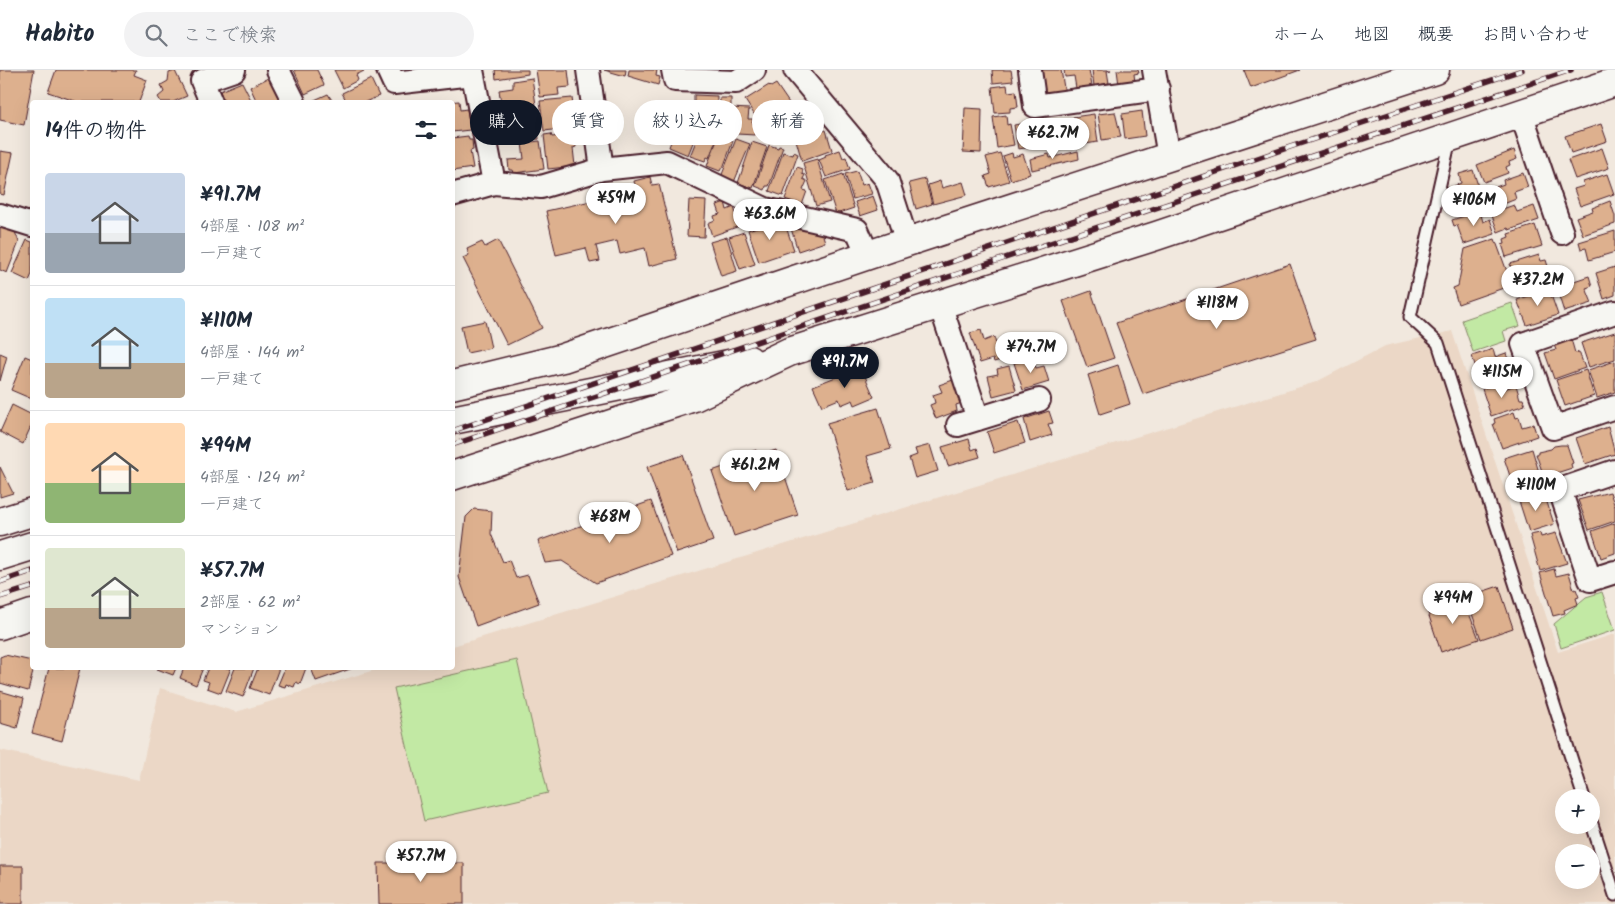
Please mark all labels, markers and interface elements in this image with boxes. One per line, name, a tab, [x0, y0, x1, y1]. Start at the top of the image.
search box	[124, 12, 474, 57]
text: Habito	[25, 15, 94, 54]
icon: search	[142, 21, 170, 49]
text: ここで検索	[182, 21, 278, 51]
text: ホーム	[1273, 21, 1326, 50]
text: 地図	[1354, 21, 1390, 50]
text: 概要	[1418, 21, 1454, 50]
text: お問い合わせ	[1482, 21, 1590, 50]
chip: 購入	[470, 100, 542, 145]
chip: 賃貸	[552, 100, 624, 145]
chip: 絞り込み	[634, 100, 742, 145]
chip: 新着	[752, 100, 824, 145]
text: 14件の物件	[45, 115, 147, 148]
icon: filters	[412, 116, 440, 144]
pin: ¥62.7M	[1012, 118, 1094, 160]
text: ¥62.7M	[1027, 121, 1079, 146]
text: ¥91.7M	[200, 179, 261, 212]
pin: ¥59M	[586, 182, 646, 225]
pin: ¥106M	[1439, 184, 1509, 227]
text: ¥59M	[597, 186, 635, 211]
text: ¥106M	[1452, 188, 1496, 213]
icon: home	[85, 193, 145, 253]
pin: ¥63.6M	[729, 198, 811, 241]
text: ¥63.6M	[744, 202, 796, 227]
text: 4部屋 · 108 m²	[200, 214, 304, 239]
text: 一戸建て	[200, 241, 264, 266]
pin: ¥37.2M	[1497, 264, 1579, 307]
text: ¥37.2M	[1512, 268, 1564, 293]
pin: ¥118M	[1182, 288, 1252, 330]
text: ¥118M	[1196, 291, 1238, 316]
text: ¥110M	[200, 305, 252, 338]
icon: home	[85, 318, 145, 378]
pin: ¥74.7M	[990, 332, 1072, 374]
text: ¥74.7M	[1006, 335, 1056, 360]
text: 4部屋 · 144 m²	[200, 340, 304, 365]
pin: ¥91.7M	[804, 346, 886, 389]
text: ¥91.7M	[822, 350, 868, 375]
pin: ¥115M	[1467, 356, 1537, 399]
text: ¥115M	[1482, 360, 1522, 385]
text: 一戸建て	[200, 367, 264, 392]
text: ¥94M	[200, 430, 251, 463]
icon: home	[85, 443, 145, 503]
pin: ¥61.2M	[714, 450, 796, 492]
text: ¥61.2M	[731, 453, 779, 478]
text: 4部屋 · 124 m²	[200, 465, 305, 490]
pin: ¥110M	[1501, 470, 1571, 512]
text: ¥110M	[1516, 473, 1556, 498]
text: 一戸建て	[200, 492, 264, 517]
pin: ¥68M	[580, 502, 640, 544]
text: ¥68M	[590, 505, 630, 530]
text: ¥57.7M	[200, 555, 264, 588]
icon: home	[85, 568, 145, 628]
pin: ¥94M	[1423, 582, 1483, 625]
text: ¥94M	[1434, 586, 1472, 611]
text: 2部屋 · 62 m²	[200, 590, 300, 615]
text: マンション	[200, 617, 279, 642]
map controls	[1555, 789, 1600, 889]
button: +	[1555, 789, 1600, 834]
pin: ¥57.7M	[380, 840, 462, 883]
text: ¥57.7M	[397, 844, 445, 869]
button: −	[1555, 844, 1600, 889]

